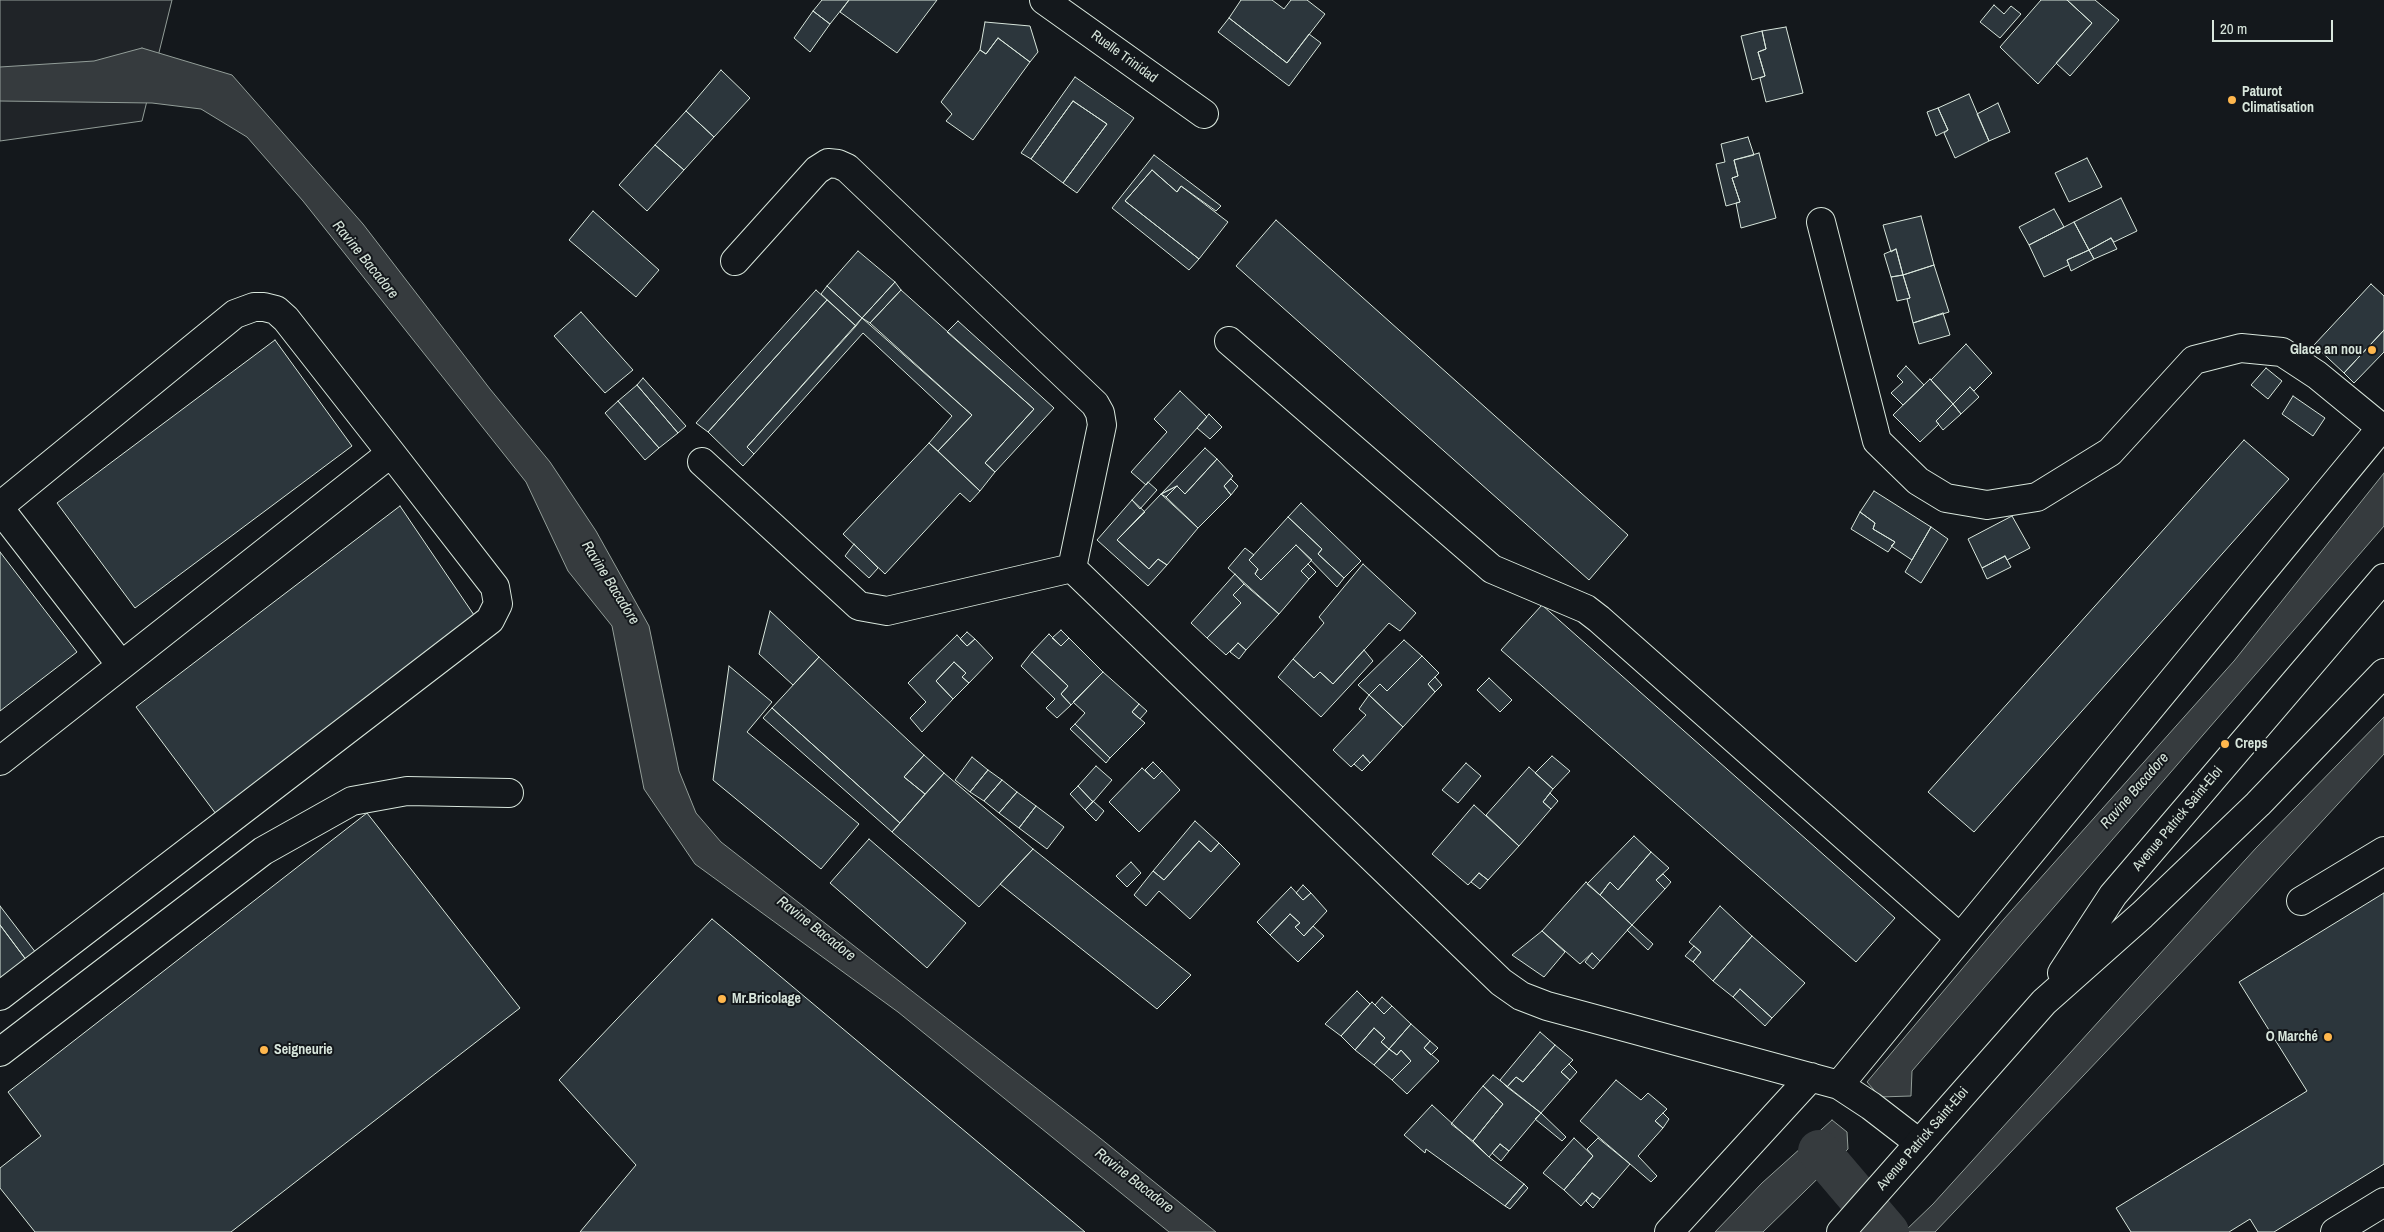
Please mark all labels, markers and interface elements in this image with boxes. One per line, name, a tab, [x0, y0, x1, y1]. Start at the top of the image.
scale bar	[2214, 10, 2335, 42]
text: 20 m	[2220, 18, 2247, 39]
street label: Ruelle Trinidad	[1087, 27, 1161, 87]
place label: Paturot Climatisation	[2242, 84, 2314, 116]
marker: Paturot Climatisation	[2226, 94, 2238, 106]
water label: Ravine Bacadore	[328, 217, 402, 303]
place label: Glace an nou	[2290, 342, 2362, 358]
marker: Glace an nou	[2366, 344, 2378, 356]
water label: Ravine Bacadore	[577, 538, 643, 628]
place label: Creps	[2235, 736, 2268, 752]
marker: Creps	[2219, 738, 2231, 750]
water label: Ravine Bacadore	[2097, 749, 2173, 833]
street label: Avenue Patrick Saint-Eloi	[2129, 763, 2227, 875]
water label: Ravine Bacadore	[773, 893, 859, 965]
place label: Mr.Bricolage	[732, 991, 801, 1007]
marker: Mr.Bricolage	[716, 993, 728, 1005]
place label: O Marché	[2266, 1029, 2318, 1045]
marker: O Marché	[2322, 1031, 2334, 1043]
place label: Seigneurie	[274, 1042, 333, 1058]
marker: Seigneurie	[258, 1044, 270, 1056]
street label: Avenue Patrick Saint-Eloi	[1874, 1084, 1972, 1194]
water label: Ravine Bacadore	[1091, 1145, 1177, 1217]

